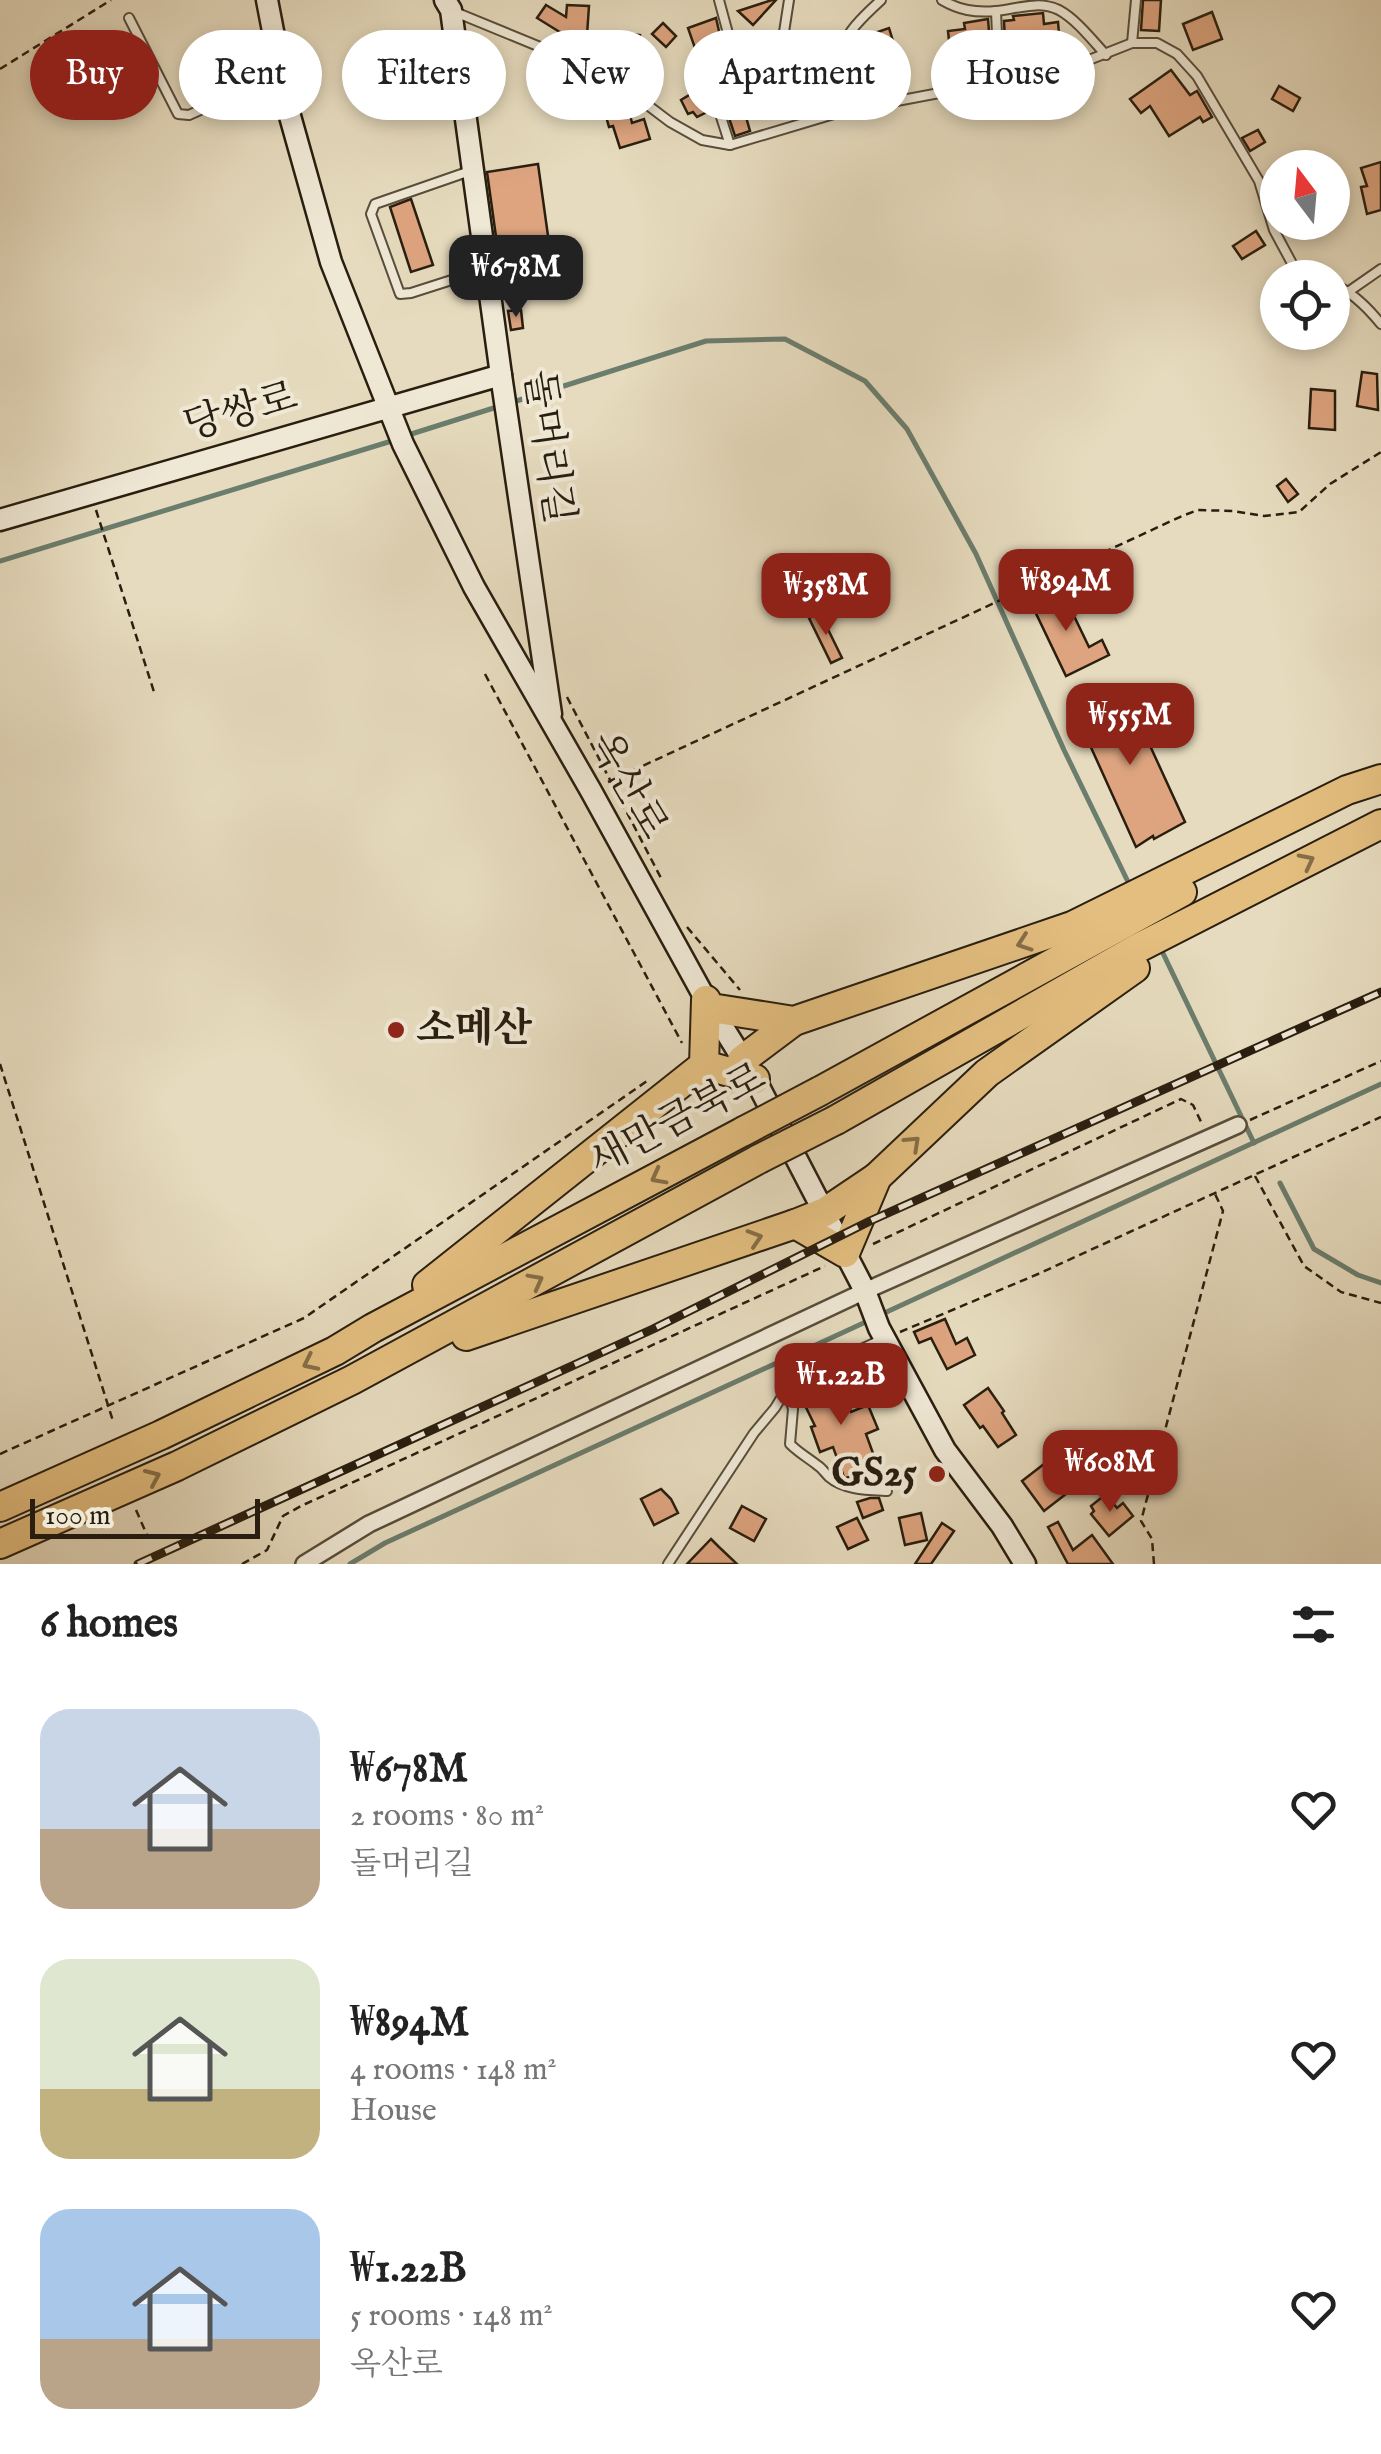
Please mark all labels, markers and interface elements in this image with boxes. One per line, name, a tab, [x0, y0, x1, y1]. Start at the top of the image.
chip: Buy	[30, 30, 159, 120]
chip: Rent	[179, 30, 322, 120]
chip: Filters	[342, 30, 506, 120]
chip: New	[526, 30, 664, 120]
chip: Apartment	[684, 30, 911, 120]
chip: House	[931, 30, 1095, 120]
north arrow	[1260, 150, 1350, 240]
map controls	[1260, 150, 1350, 350]
pin: ₩678M	[446, 235, 586, 320]
text: ₩678M	[471, 247, 561, 288]
button: locate	[1260, 260, 1350, 350]
street label: 돌머리길	[511, 367, 583, 527]
street label: 당쌍로	[178, 373, 304, 453]
pin: ₩894M	[996, 549, 1136, 634]
pin: ₩358M	[756, 553, 896, 638]
text: ₩894M	[1021, 561, 1111, 602]
text: ₩358M	[783, 565, 869, 606]
pin: ₩555M	[1060, 683, 1200, 768]
text: ₩555M	[1088, 695, 1172, 736]
street label: 옥산로	[576, 723, 678, 849]
one-way arrow	[1297, 853, 1315, 873]
one-way arrow	[1016, 931, 1033, 951]
place label: 소메산	[416, 1005, 532, 1056]
marker: 소메산	[385, 1019, 407, 1041]
street label: 새만금북로	[581, 1053, 775, 1189]
one-way arrow	[901, 1137, 920, 1155]
one-way arrow	[650, 1165, 668, 1184]
one-way arrow	[746, 1229, 763, 1249]
one-way arrow	[525, 1273, 543, 1293]
pin: ₩1.22B	[760, 1343, 922, 1428]
one-way arrow	[302, 1351, 320, 1370]
text: ₩1.22B	[797, 1355, 885, 1396]
pin: ₩608M	[1040, 1430, 1180, 1515]
text: ₩608M	[1065, 1442, 1155, 1483]
place label: GS25	[832, 1449, 917, 1500]
marker: GS25	[926, 1463, 948, 1485]
one-way arrow	[143, 1469, 161, 1489]
scale bar	[30, 1494, 260, 1538]
text: 100 m	[45, 1499, 111, 1534]
icon: filters	[1286, 1597, 1341, 1652]
text: 6 homes	[40, 1598, 178, 1651]
text: ₩678M	[350, 1743, 468, 1796]
icon: home	[120, 1749, 240, 1869]
icon: heart	[1286, 1782, 1341, 1837]
text: 2 rooms · 80 m²	[350, 1796, 544, 1837]
text: 돌머리길	[350, 1845, 474, 1886]
text: ₩894M	[350, 1997, 469, 2050]
icon: home	[120, 1999, 240, 2119]
icon: heart	[1286, 2032, 1341, 2087]
text: 4 rooms · 148 m²	[350, 2050, 557, 2091]
text: House	[350, 2091, 437, 2132]
text: ₩1.22B	[350, 2243, 467, 2296]
icon: home	[120, 2249, 240, 2369]
icon: heart	[1286, 2282, 1341, 2337]
text: 5 rooms · 148 m²	[350, 2296, 553, 2337]
text: 옥산로	[350, 2345, 443, 2386]

